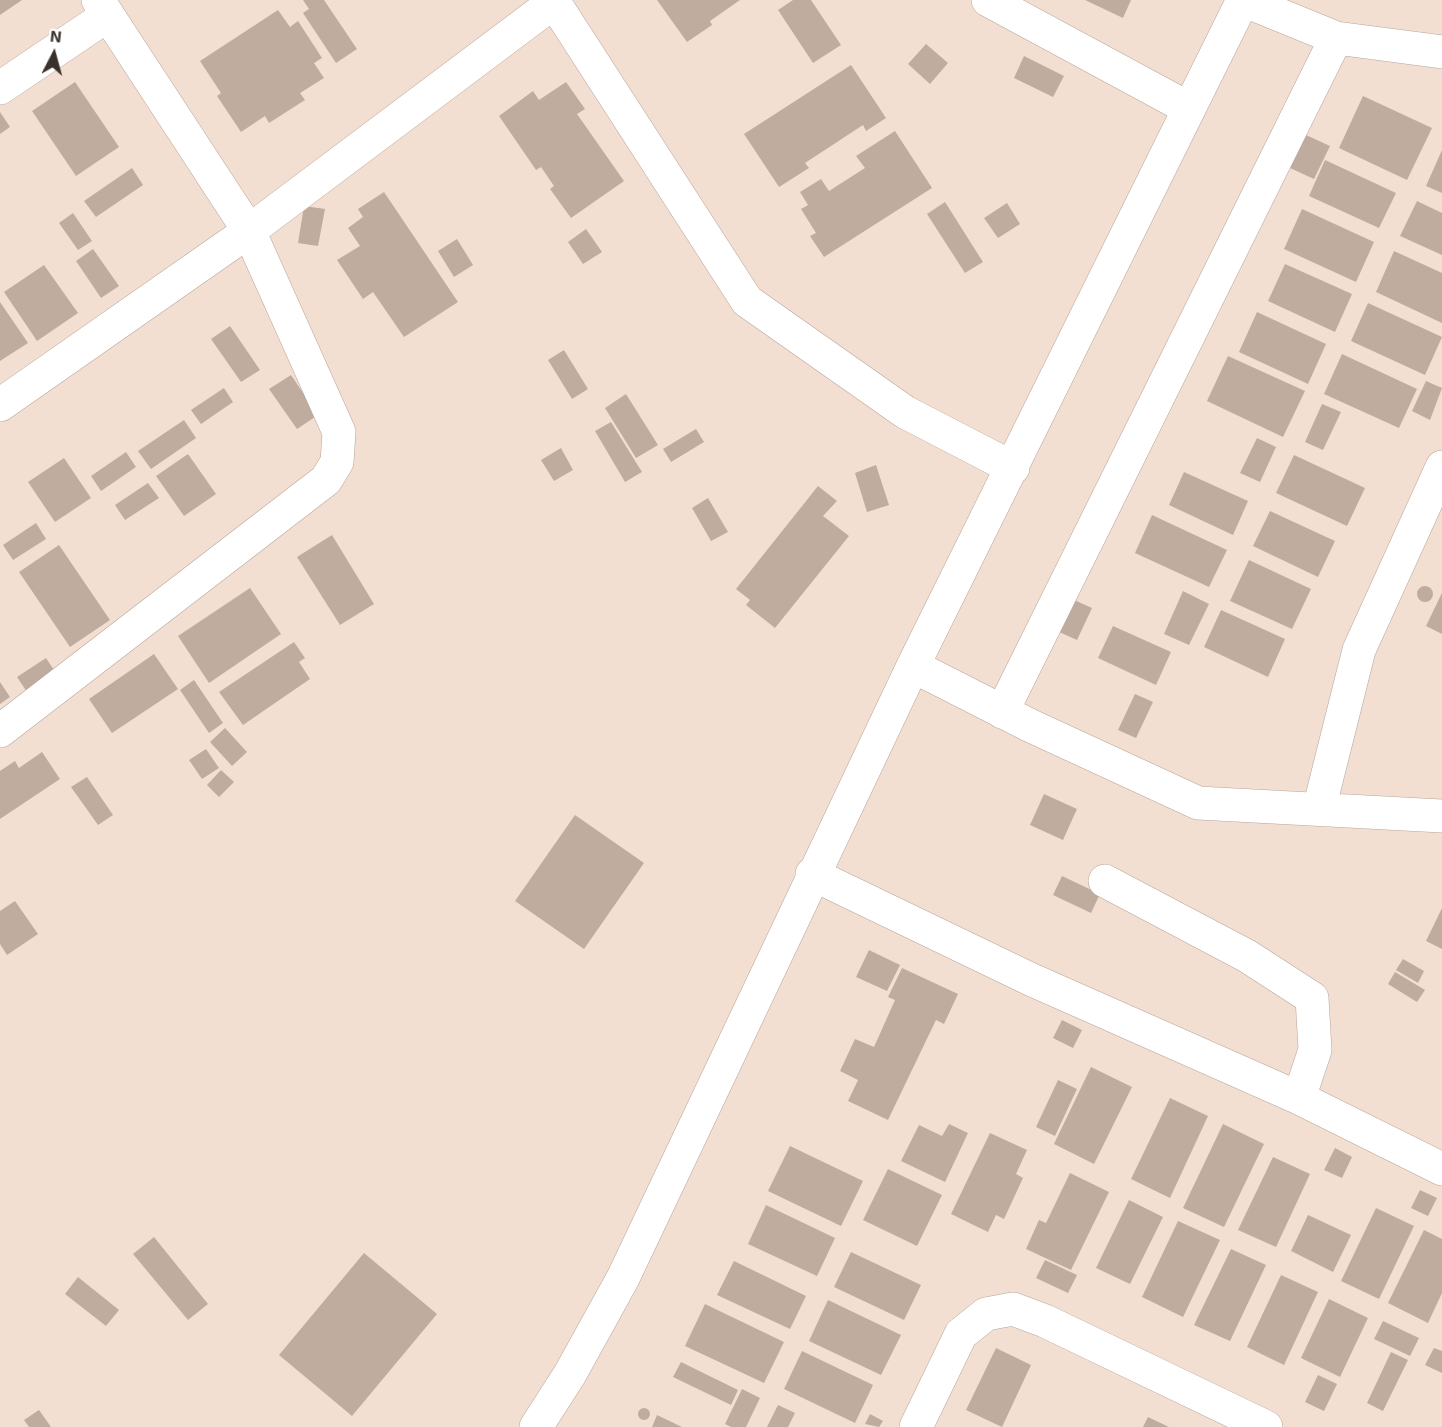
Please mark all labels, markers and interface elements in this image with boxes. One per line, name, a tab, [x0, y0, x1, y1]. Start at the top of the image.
north arrow	[24, 24, 84, 84]
text: N	[49, 26, 63, 46]

